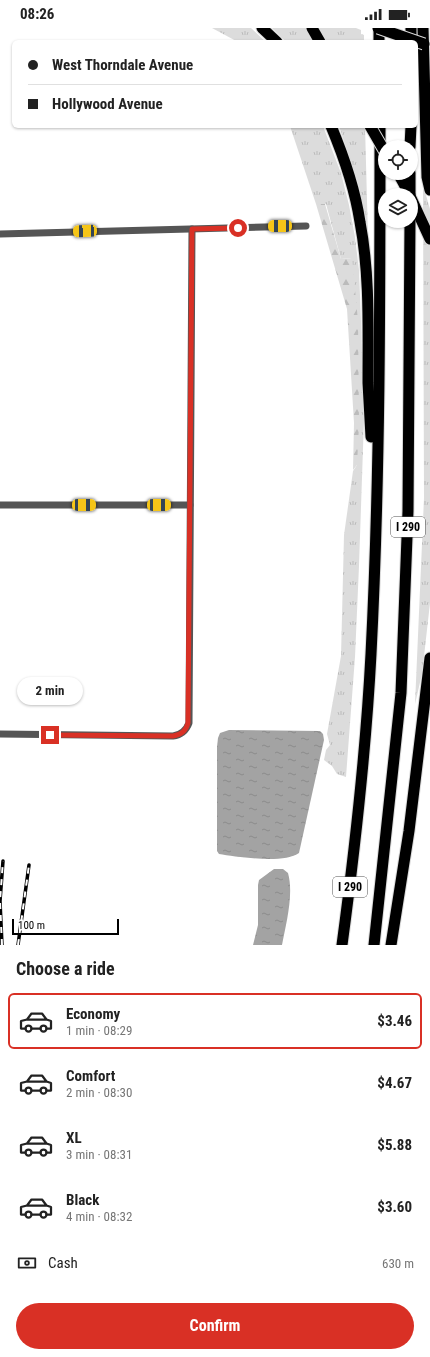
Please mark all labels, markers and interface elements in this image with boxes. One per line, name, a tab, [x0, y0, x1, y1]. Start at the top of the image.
text: 08:26	[20, 5, 54, 23]
text: West Thorndale Avenue	[52, 56, 193, 74]
text: Hollywood Avenue	[52, 95, 163, 113]
map controls	[378, 140, 418, 228]
button: locate	[378, 140, 418, 180]
button: layers	[378, 188, 418, 228]
route start	[229, 219, 247, 237]
car	[268, 220, 292, 232]
car	[73, 225, 97, 237]
car	[72, 499, 96, 511]
car	[147, 499, 171, 511]
road number: I 290	[391, 517, 425, 537]
callout: 2 min	[17, 677, 83, 705]
text: 2 min	[36, 683, 64, 698]
route end	[41, 726, 59, 744]
road number: I 290	[333, 877, 367, 897]
scale bar	[12, 917, 119, 936]
text: 100 m	[18, 919, 45, 932]
text: Choose a ride	[16, 958, 115, 979]
icon: car	[18, 1003, 54, 1039]
text: Economy	[66, 1005, 120, 1023]
text: $3.46	[377, 1012, 412, 1030]
text: 1 min · 08:29	[66, 1023, 132, 1038]
icon: car	[18, 1065, 54, 1101]
text: Comfort	[66, 1067, 115, 1085]
text: $4.67	[377, 1074, 412, 1092]
text: 2 min · 08:30	[66, 1085, 132, 1100]
icon: car	[18, 1127, 54, 1163]
text: XL	[66, 1129, 82, 1147]
text: $5.88	[377, 1136, 412, 1154]
text: 3 min · 08:31	[66, 1147, 132, 1162]
icon: car	[18, 1189, 54, 1225]
text: Black	[66, 1191, 99, 1209]
text: $3.60	[377, 1198, 412, 1216]
text: 4 min · 08:32	[66, 1209, 132, 1224]
icon: cash	[16, 1252, 38, 1274]
text: Cash	[48, 1254, 78, 1272]
text: 630 m	[382, 1256, 414, 1271]
button: Confirm	[16, 1303, 414, 1349]

